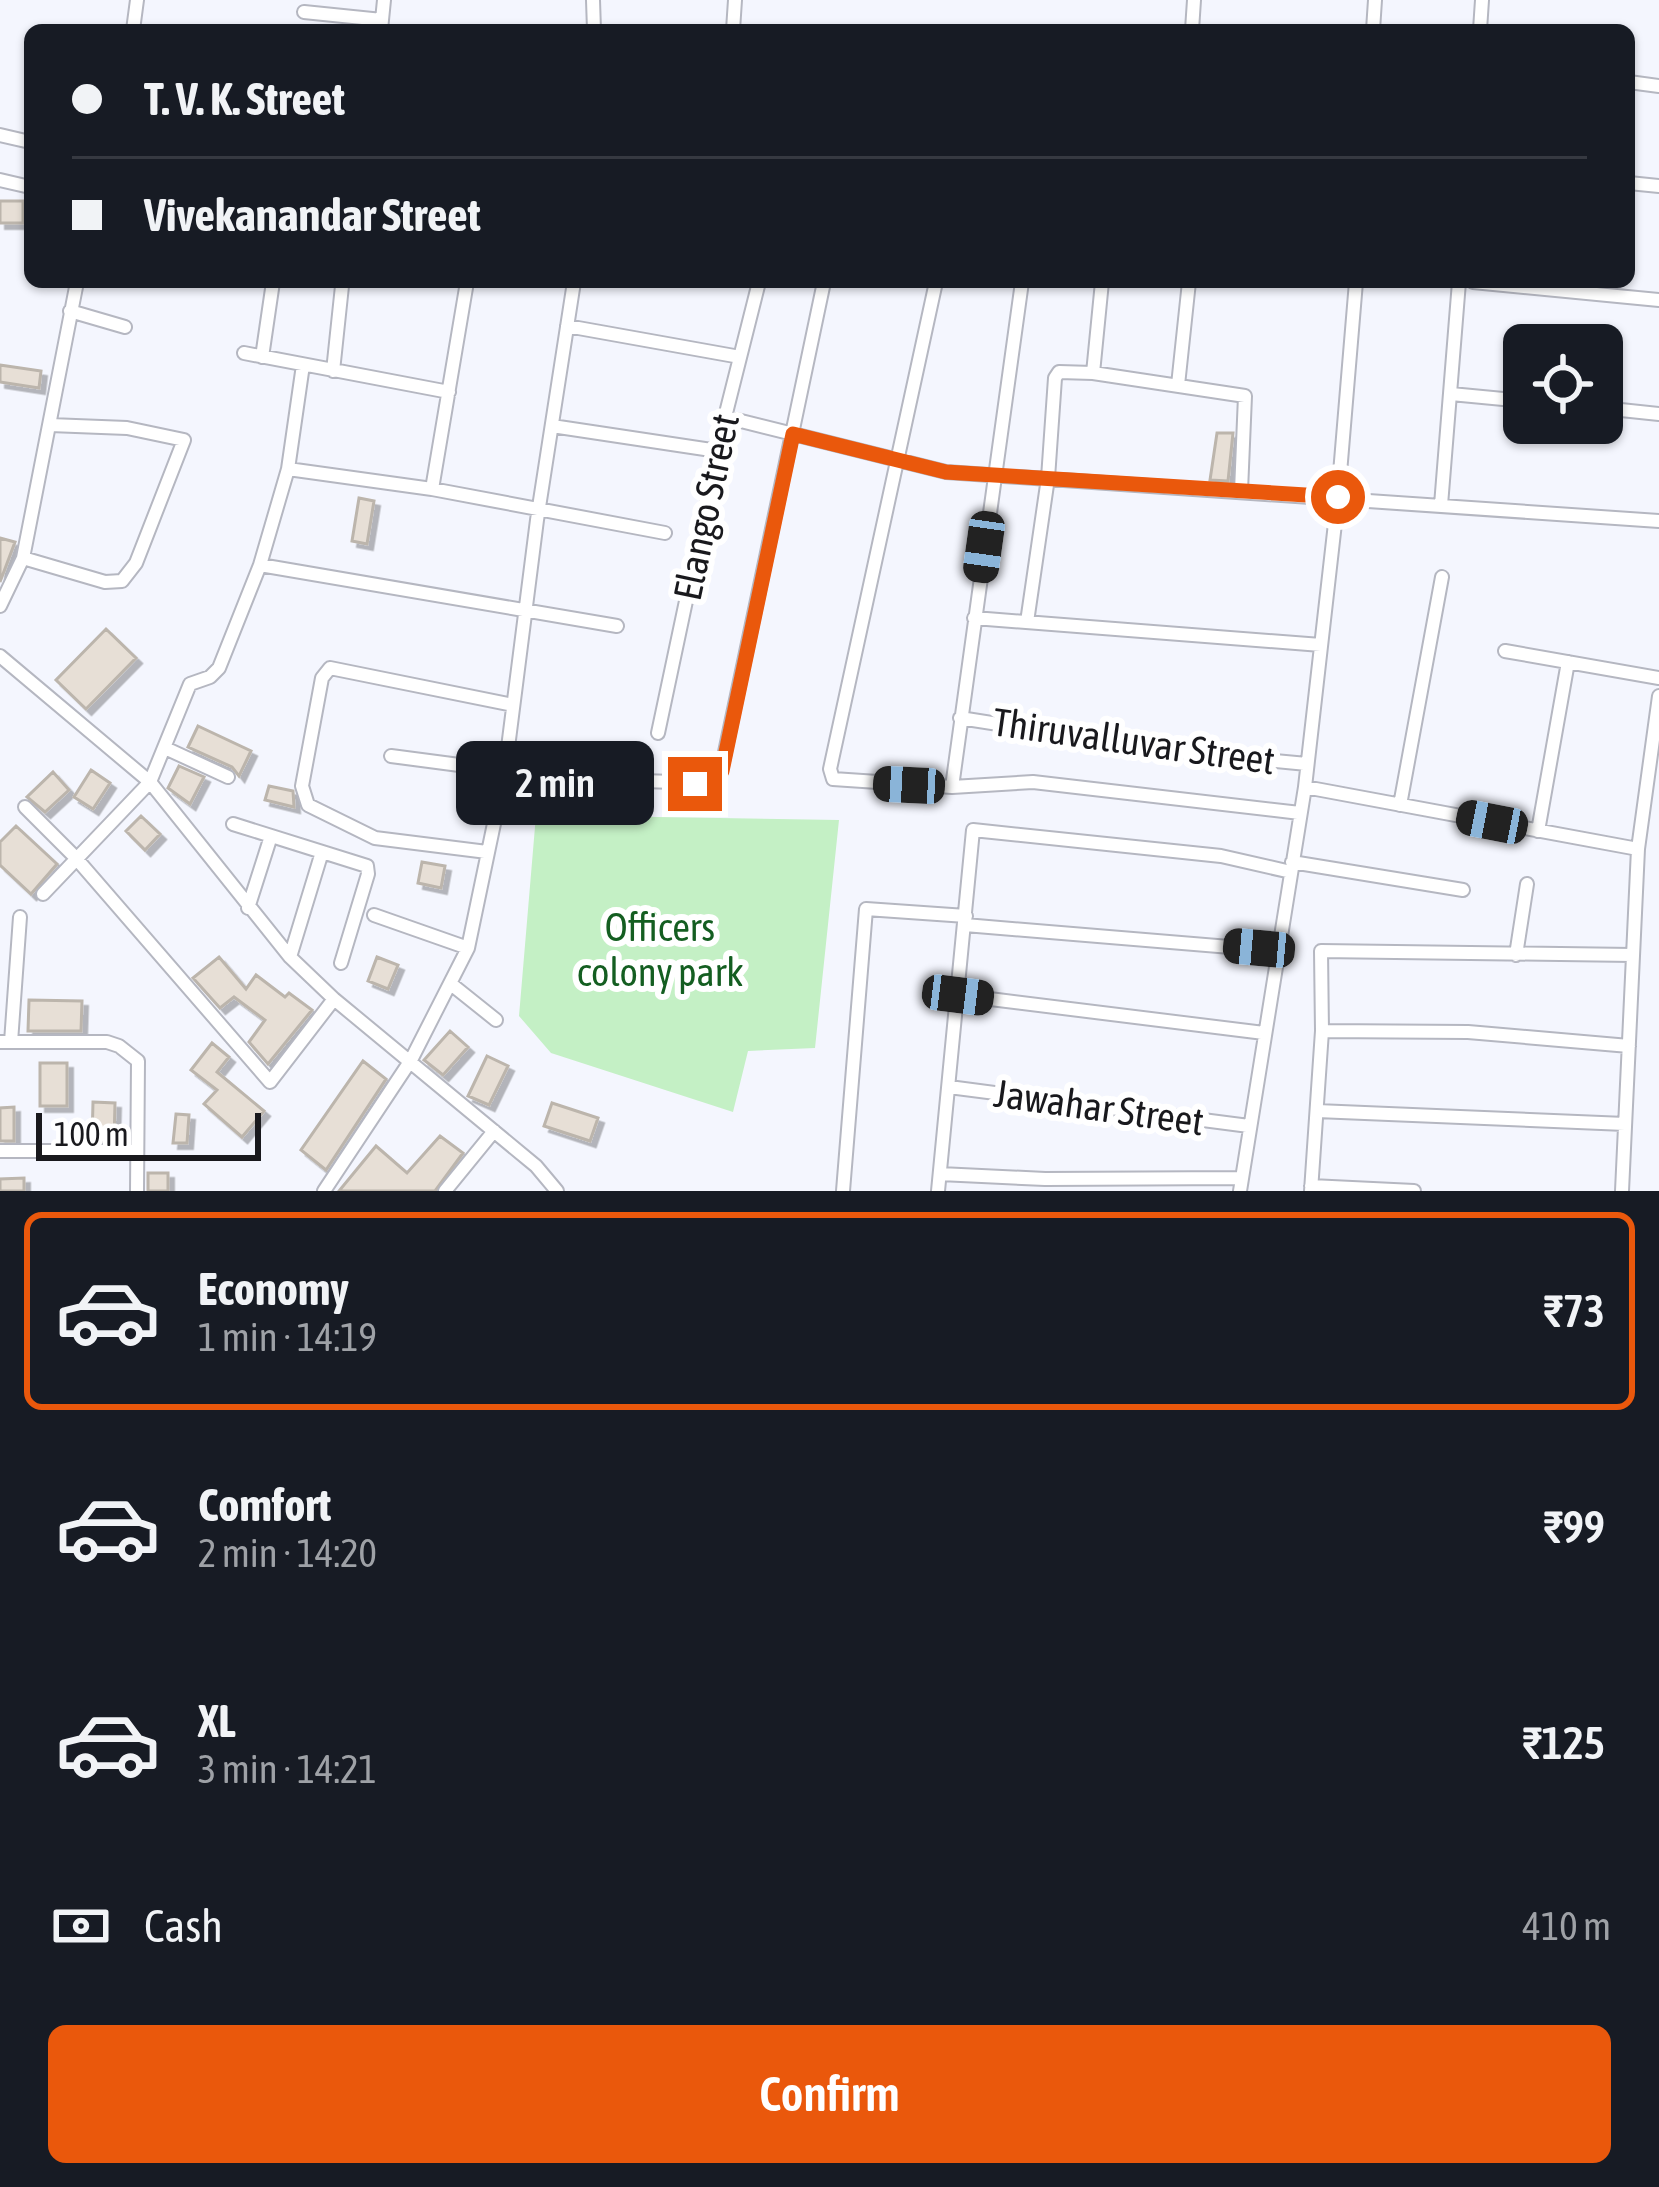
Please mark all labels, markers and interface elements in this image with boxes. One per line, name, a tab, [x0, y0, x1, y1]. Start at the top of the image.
text: T. V. K. Street	[144, 73, 345, 125]
text: Vivekanandar Street	[144, 189, 481, 241]
map controls	[1503, 324, 1623, 444]
button: locate	[1503, 324, 1623, 444]
street label: Elango Street	[665, 410, 747, 604]
route start	[1311, 470, 1365, 524]
car	[961, 509, 1007, 585]
street label: Thiruvalluvar Street	[990, 699, 1278, 783]
callout: 2 min	[455, 742, 653, 826]
route end	[668, 757, 722, 811]
text: 2 min	[515, 761, 595, 805]
car	[872, 765, 946, 805]
car	[1453, 797, 1531, 847]
park label: Officers colony park	[577, 905, 743, 994]
car	[1222, 927, 1296, 969]
car	[920, 973, 996, 1017]
street label: Jawahar Street	[991, 1071, 1207, 1143]
scale bar	[36, 1107, 261, 1160]
text: 100 m	[54, 1115, 129, 1153]
icon: car	[54, 1257, 162, 1365]
text: Economy	[198, 1263, 349, 1315]
text: ₹73	[1543, 1285, 1605, 1337]
text: 1 min · 14:19	[198, 1315, 377, 1359]
icon: car	[54, 1473, 162, 1581]
text: Comfort	[198, 1479, 331, 1531]
text: ₹99	[1543, 1501, 1605, 1553]
text: 2 min · 14:20	[198, 1531, 377, 1575]
icon: car	[54, 1689, 162, 1797]
text: XL	[198, 1695, 236, 1747]
text: ₹125	[1522, 1717, 1605, 1769]
text: 3 min · 14:21	[198, 1747, 377, 1791]
icon: cash	[48, 1893, 114, 1959]
text: Cash	[144, 1900, 223, 1952]
text: 410 m	[1523, 1904, 1611, 1948]
button: Confirm	[48, 2025, 1611, 2163]

